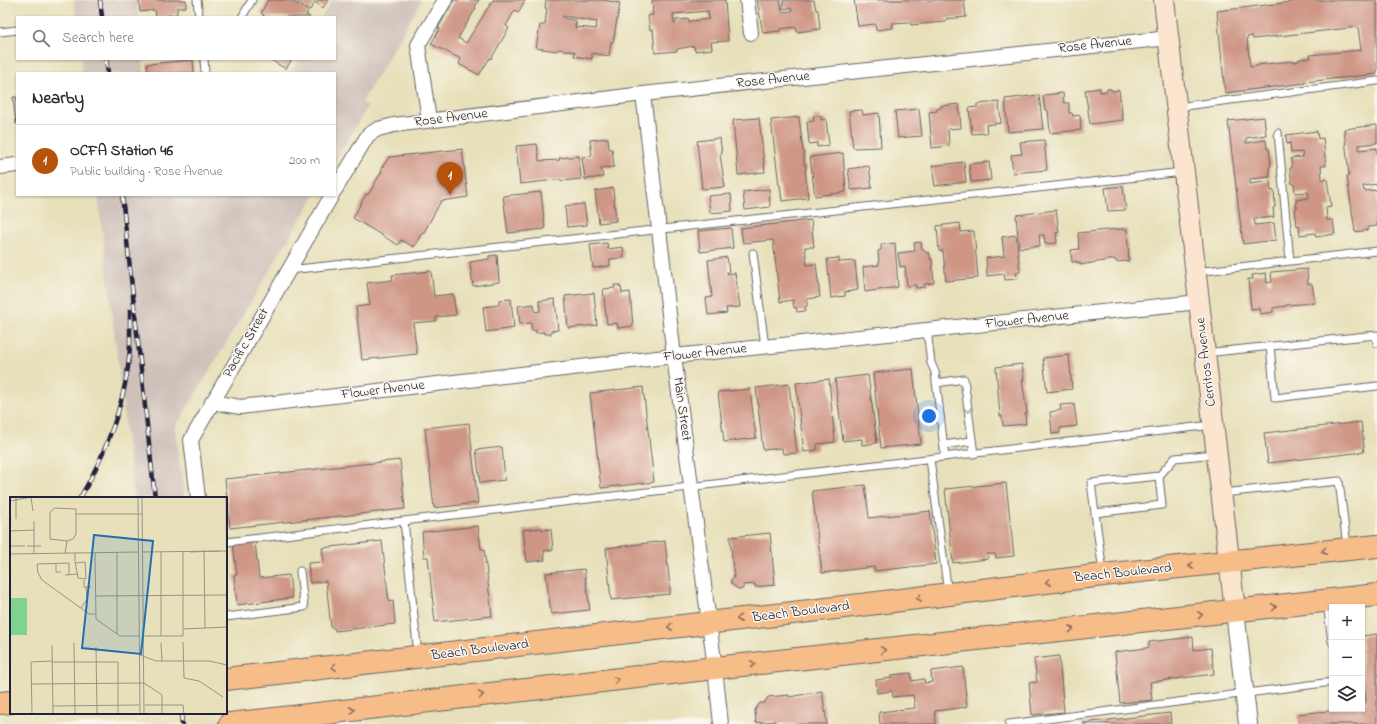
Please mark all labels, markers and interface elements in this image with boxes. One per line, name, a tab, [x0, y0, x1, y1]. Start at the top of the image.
search box	[16, 16, 336, 60]
icon: search	[30, 27, 52, 49]
text: Search here	[62, 27, 134, 49]
street label: Rose Avenue	[1057, 31, 1134, 59]
street label: Rose Avenue	[735, 66, 812, 94]
text: Nearby	[32, 86, 84, 111]
street label: Rose Avenue	[413, 103, 490, 133]
text: OCFA Station 46	[70, 140, 173, 162]
text: 1	[43, 151, 47, 170]
text: 200 m	[289, 151, 320, 170]
text: Public building · Rose Avenue	[70, 162, 223, 181]
pin: 1	[437, 162, 463, 195]
street label: Pacific Street	[218, 304, 275, 382]
street label: Flower Avenue	[983, 305, 1071, 335]
street label: Cerritos Avenue	[1190, 316, 1222, 408]
street label: Flower Avenue	[661, 338, 749, 368]
street label: Flower Avenue	[339, 374, 427, 406]
street label: Main Street	[667, 376, 697, 443]
your location	[919, 406, 939, 426]
one-way arrow	[963, 407, 972, 413]
inset map	[10, 497, 227, 714]
one-way arrow	[1321, 547, 1327, 556]
street label: Beach Boulevard	[1072, 557, 1173, 589]
one-way arrow	[1188, 561, 1194, 570]
one-way arrow	[1045, 577, 1051, 586]
one-way arrow	[916, 593, 922, 602]
street label: Beach Boulevard	[750, 596, 851, 629]
one-way arrow	[1271, 603, 1277, 612]
map controls	[1329, 604, 1365, 712]
button: +	[1329, 604, 1365, 640]
one-way arrow	[1197, 611, 1203, 620]
one-way arrow	[736, 615, 742, 624]
one-way arrow	[667, 623, 673, 632]
one-way arrow	[1068, 625, 1074, 634]
street label: Beach Boulevard	[429, 634, 530, 667]
button: −	[1329, 640, 1365, 676]
one-way arrow	[880, 646, 886, 655]
one-way arrow	[750, 660, 757, 669]
one-way arrow	[331, 662, 337, 671]
one-way arrow	[613, 676, 619, 685]
button: layers	[1329, 676, 1365, 712]
one-way arrow	[478, 691, 484, 700]
one-way arrow	[349, 706, 355, 715]

